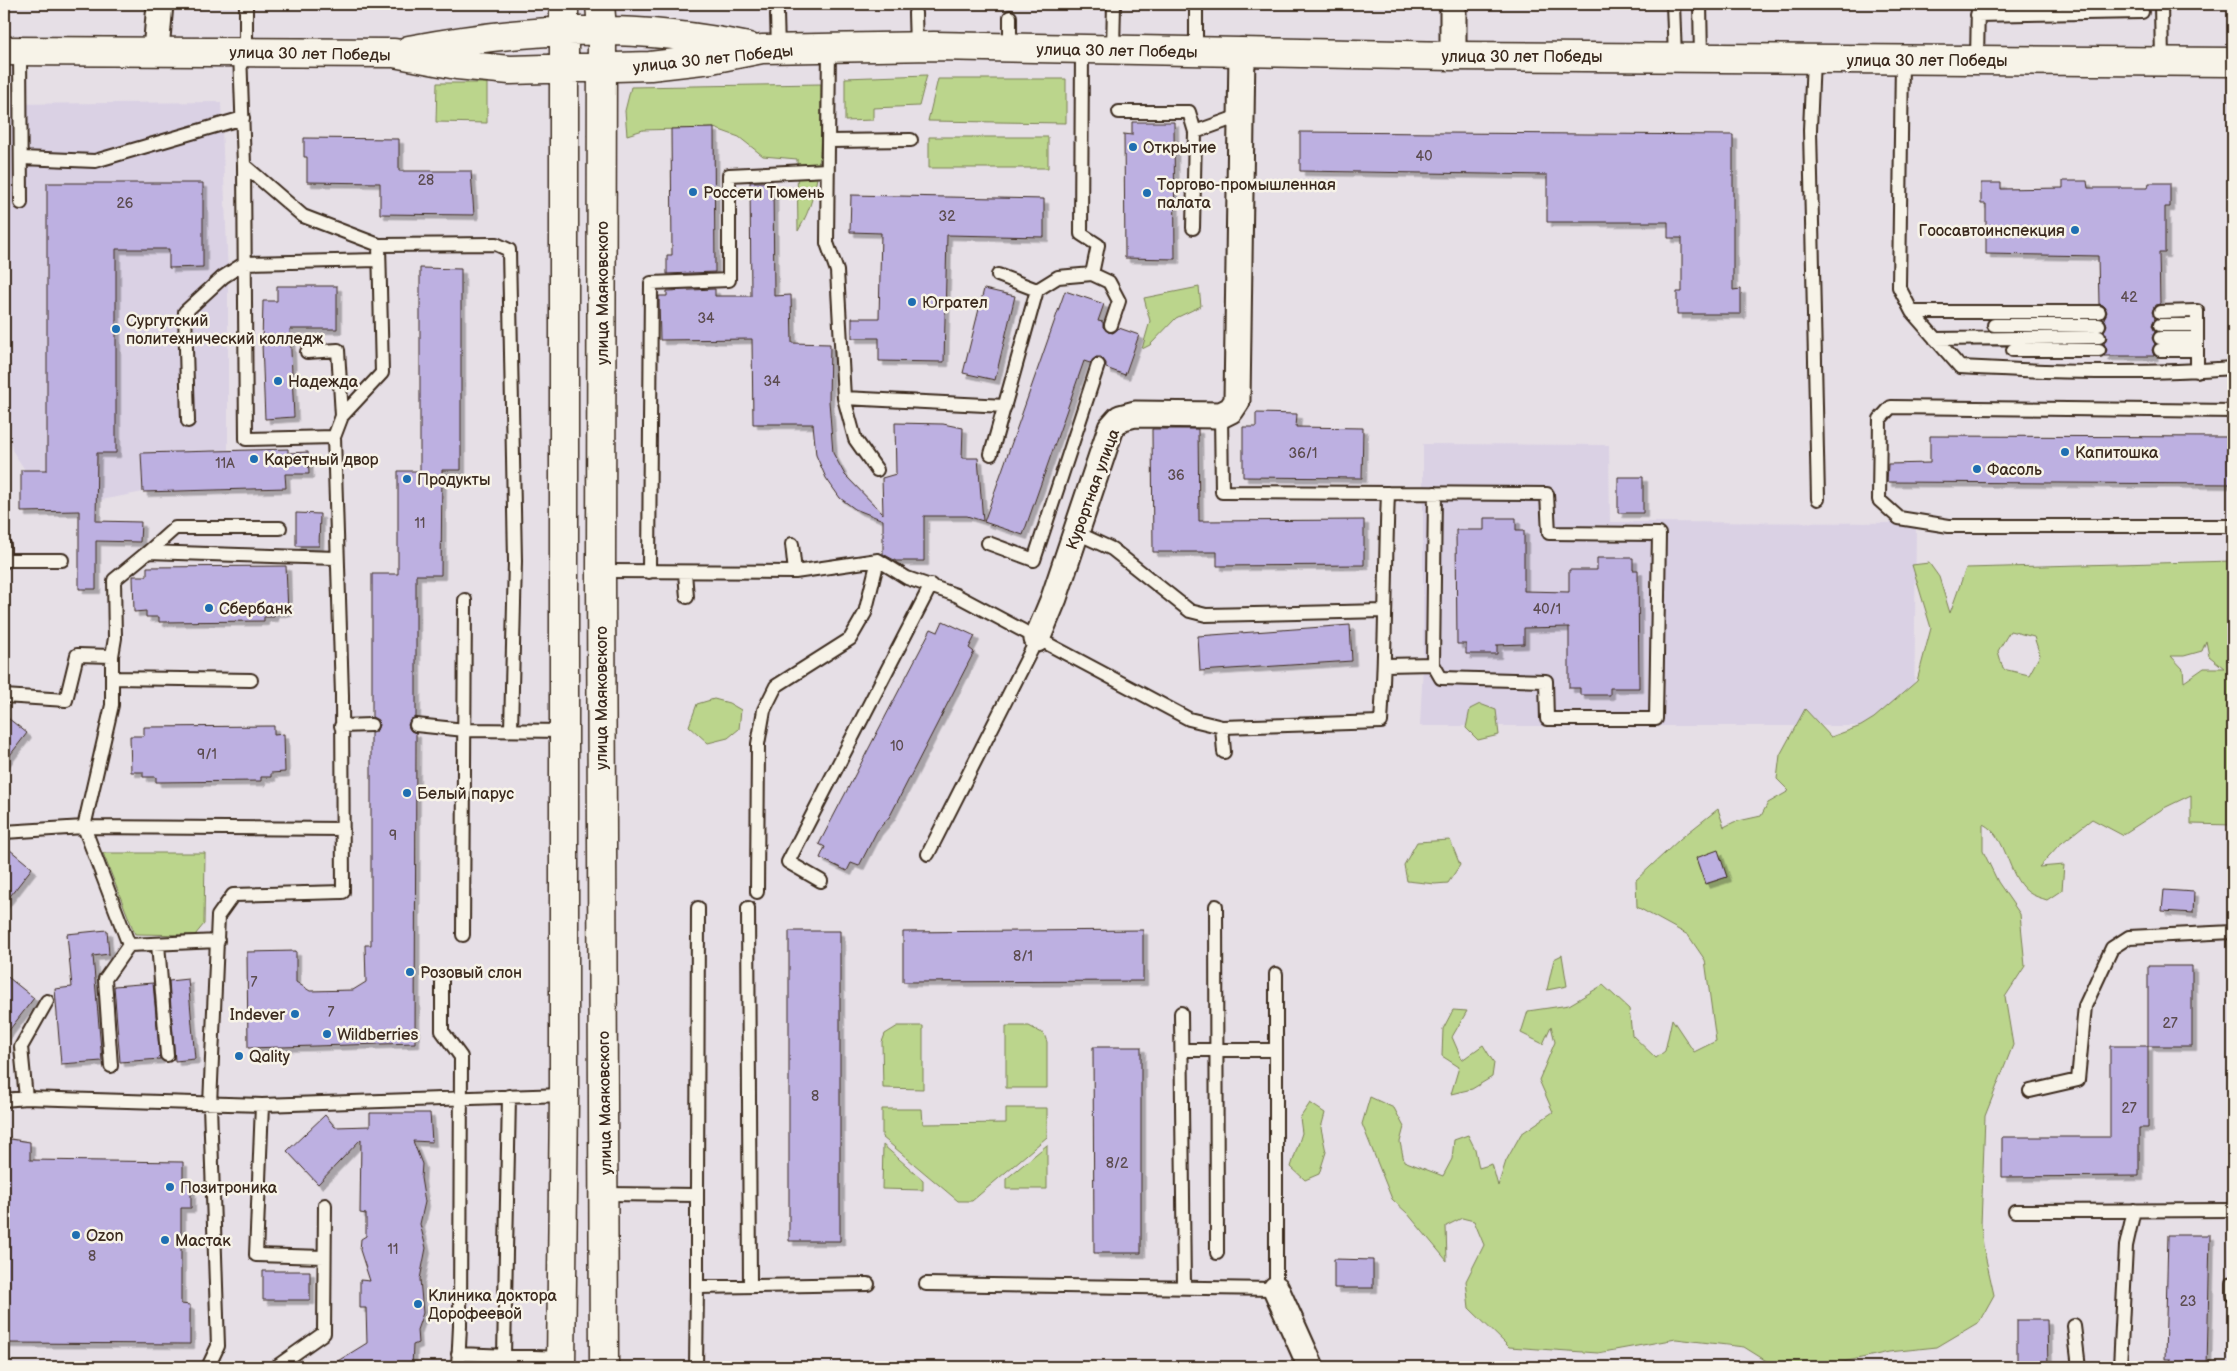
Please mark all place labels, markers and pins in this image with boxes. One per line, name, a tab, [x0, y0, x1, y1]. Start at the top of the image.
place label: Открытие	[1143, 139, 1216, 158]
marker: Открытие	[1127, 141, 1139, 153]
place label: Торгово-промышленная палата	[1157, 176, 1336, 213]
place label: Россети Тюмень	[703, 184, 825, 203]
marker: Россети Тюмень	[687, 186, 699, 198]
marker: Торгово-промышленная палата	[1141, 187, 1153, 199]
place label: Гоосавтоинспекция	[1919, 222, 2065, 241]
marker: Гоосавтоинспекция	[2069, 224, 2081, 236]
place label: Югрател	[922, 294, 988, 313]
marker: Югрател	[906, 296, 918, 308]
place label: Сургутский политехнический колледж	[126, 312, 324, 349]
marker: Сургутский политехнический колледж	[110, 323, 122, 335]
place label: Надежда	[288, 373, 359, 392]
marker: Надежда	[272, 375, 284, 387]
place label: Капитошка	[2075, 444, 2159, 463]
marker: Капитошка	[2059, 446, 2071, 458]
place label: Каретный двор	[264, 451, 379, 470]
marker: Каретный двор	[248, 453, 260, 465]
place label: Фасоль	[1987, 461, 2042, 480]
marker: Фасоль	[1971, 463, 1983, 475]
place label: Продукты	[417, 471, 490, 490]
marker: Продукты	[401, 473, 413, 485]
place label: Сбербанк	[219, 600, 293, 619]
marker: Сбербанк	[203, 602, 215, 614]
place label: Белый парус	[417, 785, 514, 804]
marker: Белый парус	[401, 787, 413, 799]
place label: Розовый слон	[420, 964, 522, 983]
marker: Розовый слон	[404, 966, 416, 978]
place label: Indever	[230, 1006, 285, 1025]
marker: Indever	[289, 1008, 301, 1020]
place label: Wildberries	[337, 1026, 418, 1045]
marker: Wildberries	[321, 1028, 333, 1040]
place label: Qality	[249, 1048, 291, 1067]
marker: Qality	[233, 1050, 245, 1062]
place label: Позитроника	[180, 1179, 278, 1198]
marker: Позитроника	[164, 1181, 176, 1193]
place label: Ozon	[86, 1227, 124, 1246]
marker: Ozon	[70, 1229, 82, 1241]
place label: Мастак	[175, 1232, 231, 1251]
marker: Мастак	[159, 1234, 171, 1246]
place label: Клиника доктора Дорофеевой	[428, 1287, 557, 1324]
marker: Клиника доктора Дорофеевой	[412, 1298, 424, 1310]

